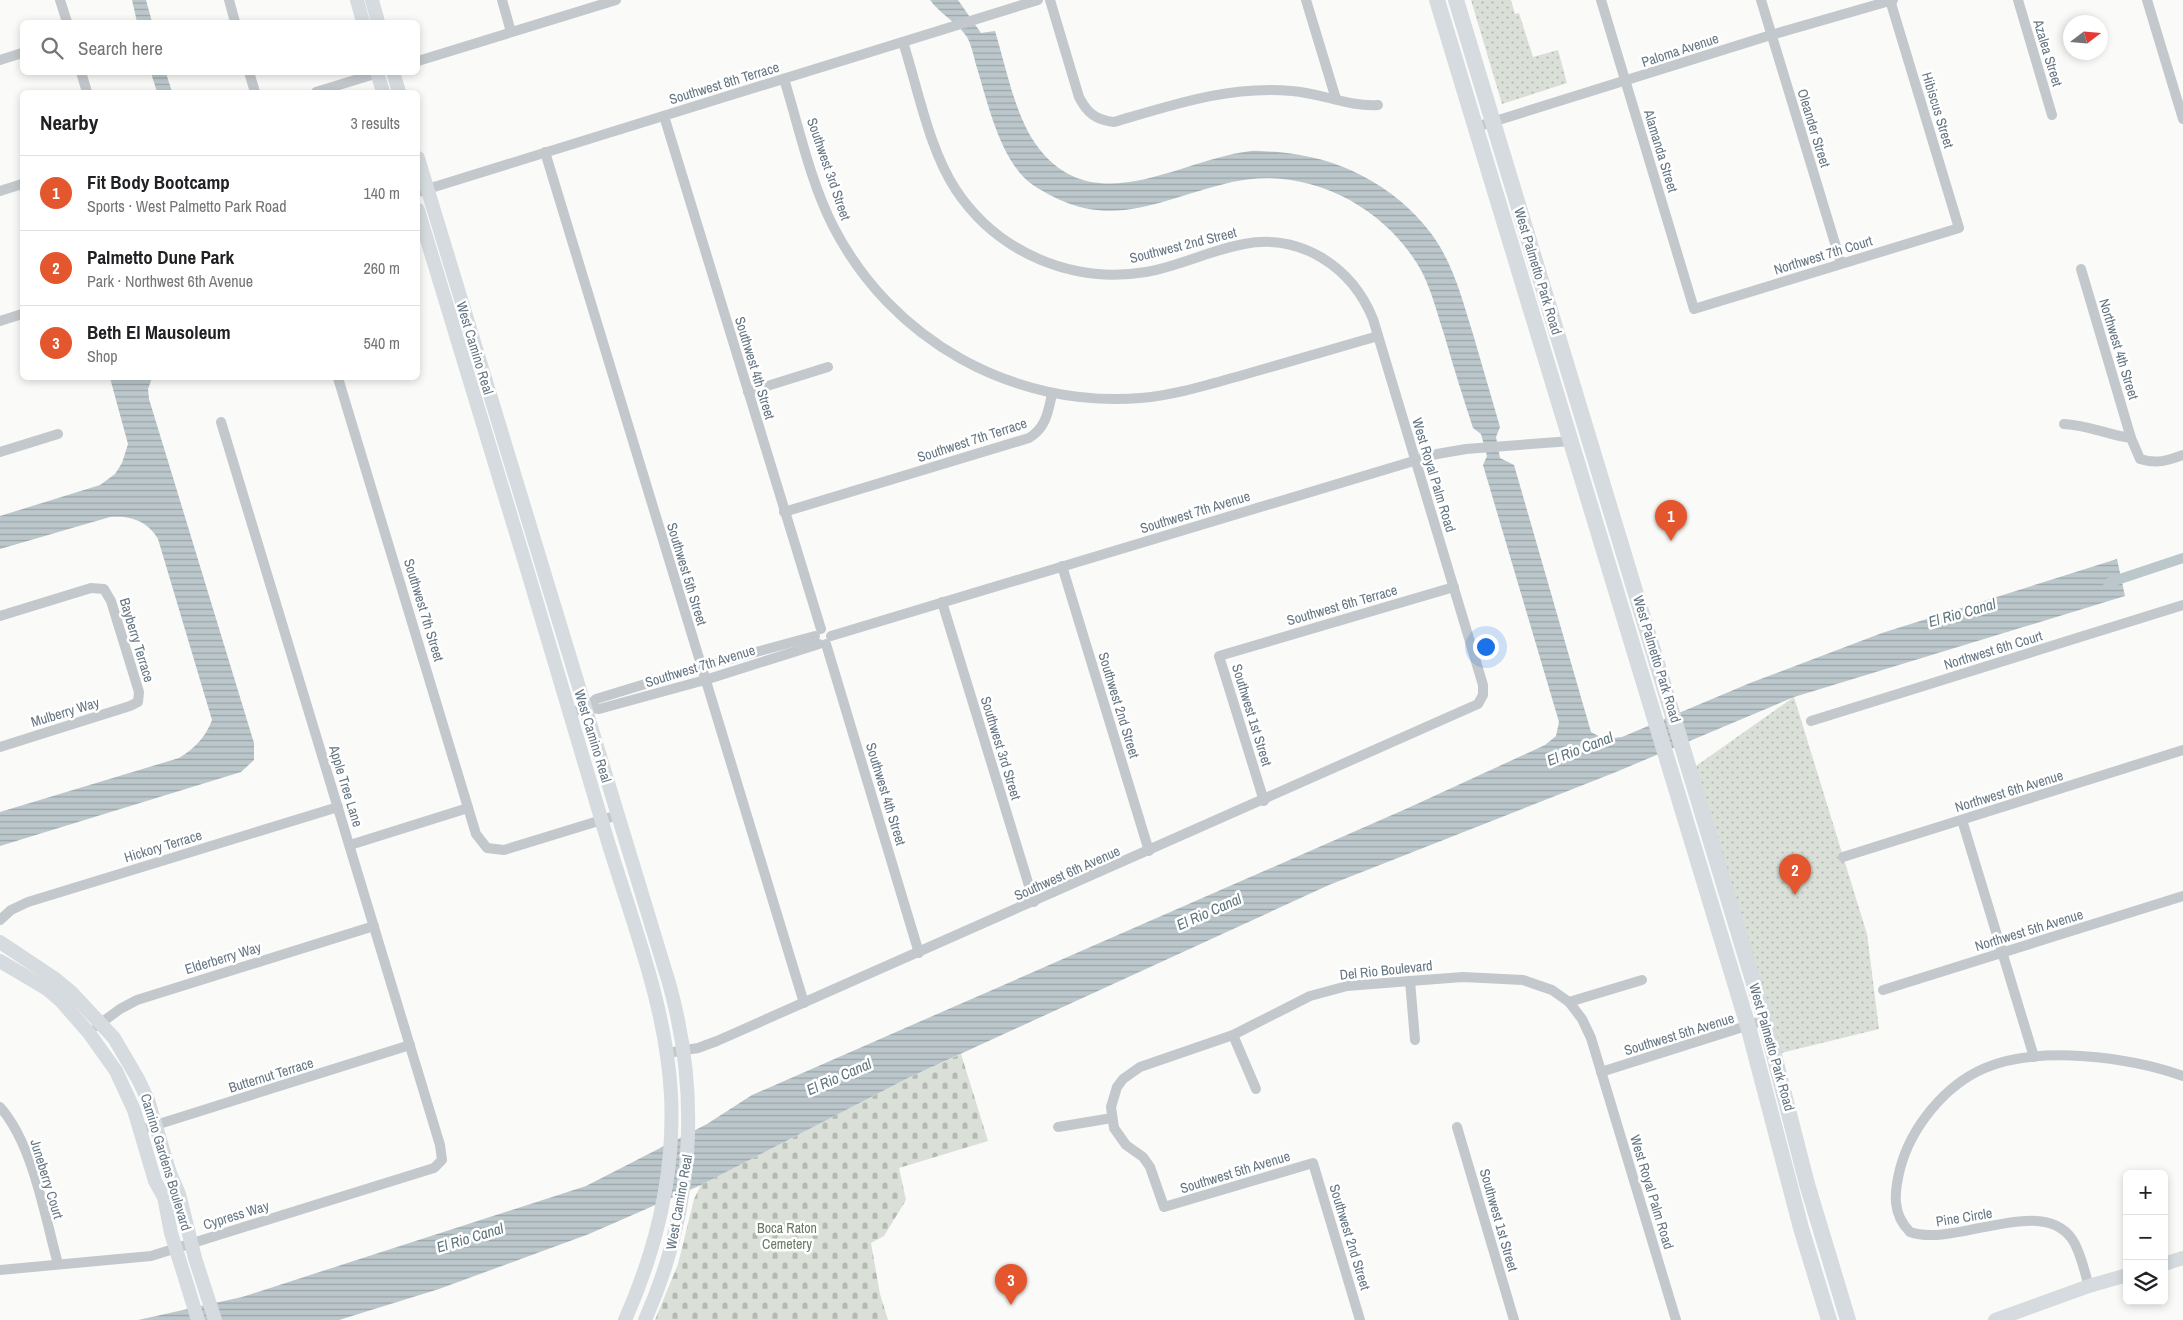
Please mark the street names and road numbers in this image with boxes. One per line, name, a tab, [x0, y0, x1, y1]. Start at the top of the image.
street label: Azalea Street	[2029, 16, 2067, 89]
street label: Paloma Avenue	[1639, 29, 1721, 71]
street label: Southwest 8th Terrace	[667, 58, 781, 108]
street label: Hibiscus Street	[1918, 70, 1958, 150]
street label: Oleander Street	[1794, 87, 1834, 169]
street label: Alamanda Street	[1640, 107, 1682, 195]
street label: Southwest 3rd Street	[803, 115, 855, 223]
street label: West Palmetto Park Road	[1510, 205, 1566, 337]
street label: Southwest 2nd Street	[1128, 223, 1238, 267]
street label: Northwest 7th Court	[1772, 231, 1874, 279]
street label: Northwest 4th Street	[2095, 296, 2143, 402]
street label: West Camino Real	[452, 299, 498, 397]
street label: Southwest 4th Street	[731, 314, 779, 422]
street label: Southwest 7th Terrace	[915, 414, 1029, 466]
street label: West Royal Palm Road	[1408, 416, 1460, 534]
street label: Southwest 7th Avenue	[1138, 487, 1252, 537]
street label: Southwest 5th Street	[663, 520, 711, 628]
street label: Southwest 7th Street	[400, 556, 448, 664]
street label: Southwest 6th Terrace	[1285, 581, 1399, 629]
street label: West Palmetto Park Road	[1629, 593, 1685, 725]
street label: Bayberry Terrace	[116, 596, 158, 684]
street label: Northwest 6th Court	[1942, 626, 2044, 674]
street label: Southwest 7th Avenue	[643, 641, 757, 691]
street label: Southwest 2nd Street	[1094, 650, 1144, 760]
street label: Southwest 1st Street	[1228, 662, 1276, 768]
street label: West Camino Real	[570, 687, 616, 785]
street label: Mulberry Way	[29, 693, 102, 731]
street label: Southwest 3rd Street	[977, 694, 1025, 802]
street label: Southwest 4th Street	[862, 740, 910, 848]
street label: Apple Tree Lane	[325, 742, 367, 829]
street label: Northwest 6th Avenue	[1953, 766, 2065, 816]
street label: Hickory Terrace	[122, 826, 204, 866]
street label: Southwest 6th Avenue	[1011, 842, 1123, 904]
street label: Northwest 5th Avenue	[1973, 905, 2085, 955]
street label: Elderberry Way	[183, 938, 263, 978]
street label: Del Rio Boulevard	[1339, 956, 1433, 984]
street label: West Palmetto Park Road	[1745, 981, 1799, 1113]
street label: Southwest 5th Avenue	[1622, 1009, 1736, 1059]
street label: Butternut Terrace	[226, 1054, 316, 1096]
street label: Camino Gardens Boulevard	[137, 1091, 195, 1233]
street label: West Royal Palm Road	[1626, 1133, 1678, 1251]
street label: Juneberry Court	[26, 1137, 68, 1221]
street label: Southwest 5th Avenue	[1178, 1147, 1292, 1197]
street label: West Camino Real	[662, 1153, 696, 1251]
street label: Southwest 1st Street	[1476, 1167, 1522, 1273]
street label: Southwest 2nd Street	[1325, 1182, 1375, 1292]
street label: Cypress Way	[201, 1196, 271, 1234]
street label: Pine Circle	[1935, 1204, 1993, 1230]

